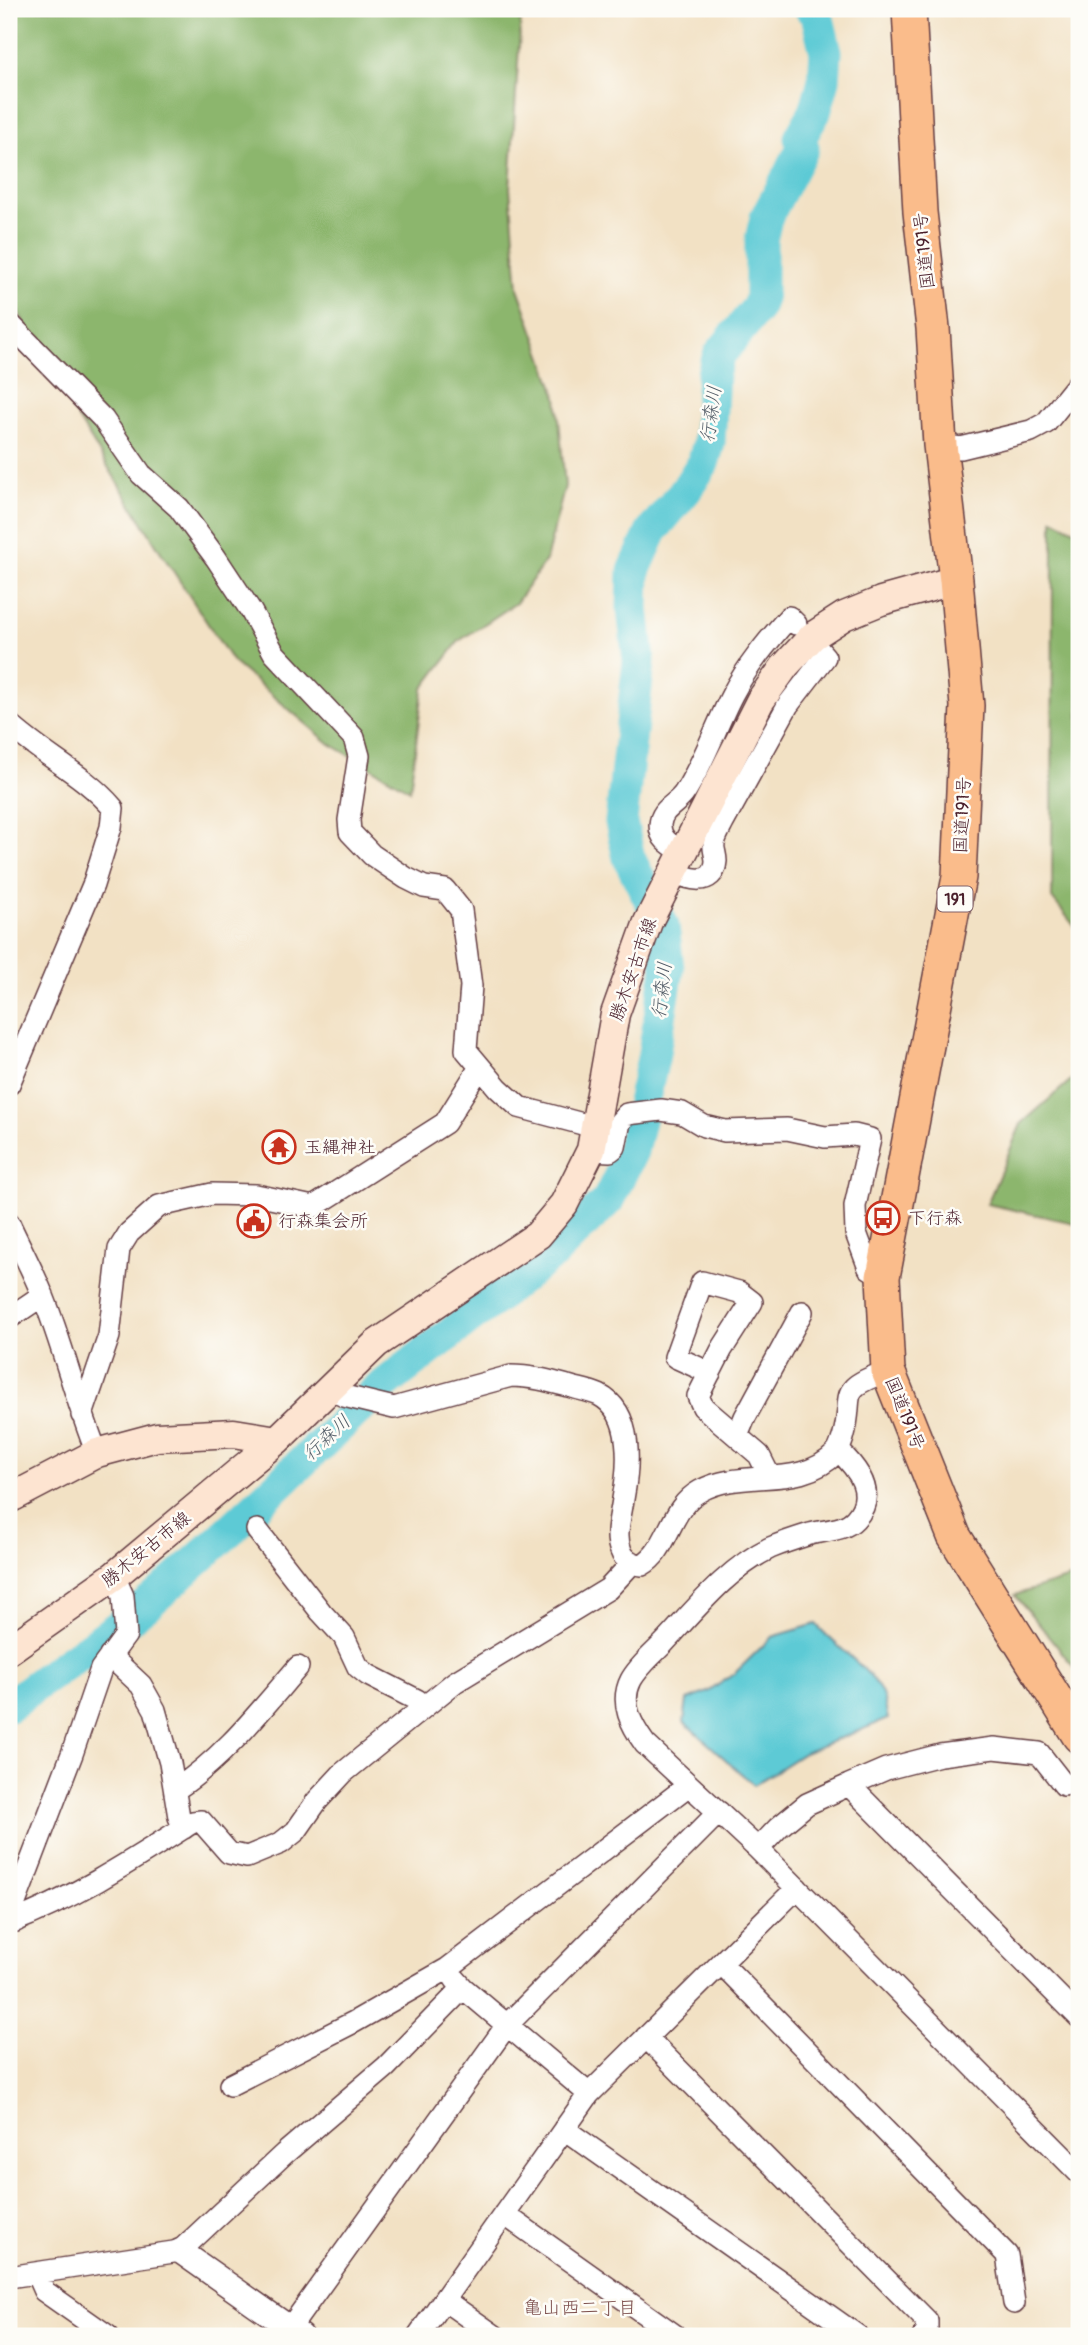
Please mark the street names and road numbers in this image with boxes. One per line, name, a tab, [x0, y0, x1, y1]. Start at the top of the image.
street label: 国道191号	[909, 211, 940, 291]
street label: 国道191号	[949, 776, 976, 854]
road number: 191	[937, 886, 972, 911]
street label: 勝木安古市線	[605, 914, 662, 1024]
street label: 国道191号	[879, 1373, 930, 1453]
street label: 勝木安古市線	[97, 1506, 196, 1592]

